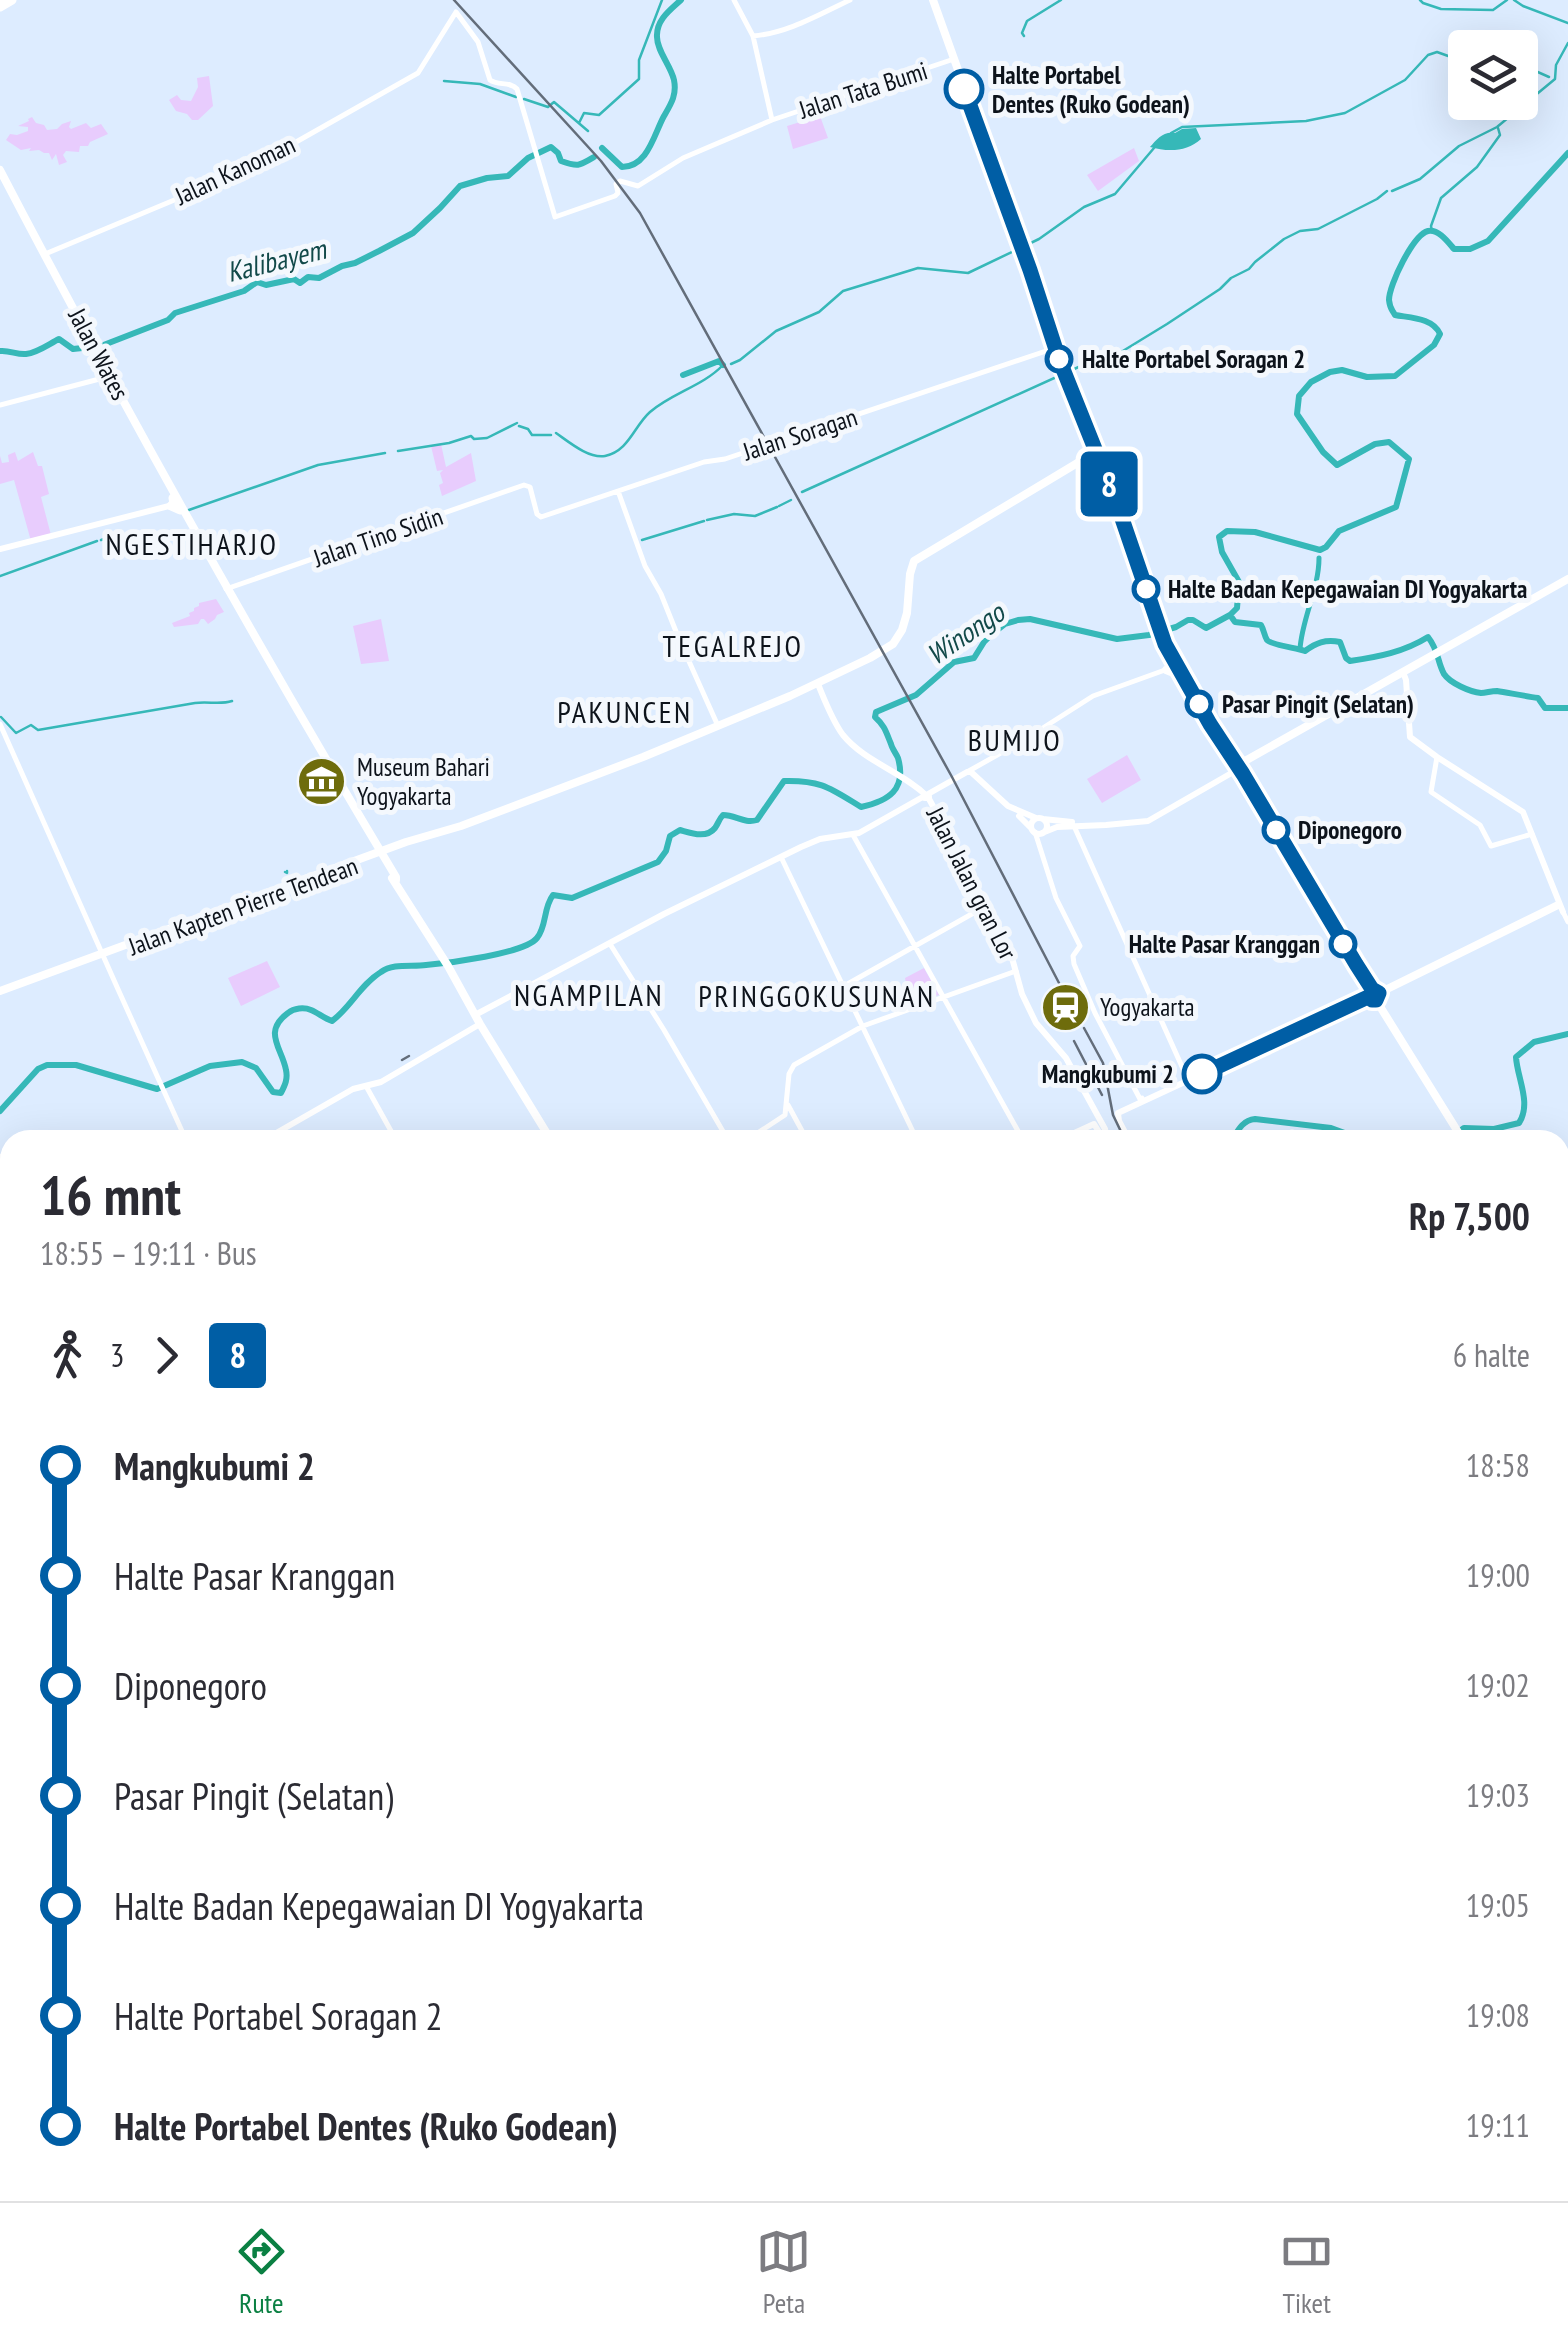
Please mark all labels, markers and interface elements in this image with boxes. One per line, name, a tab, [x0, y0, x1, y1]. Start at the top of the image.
map controls	[1448, 30, 1538, 120]
button: layers	[1448, 30, 1538, 120]
street label: Jalan Tata Bumi	[794, 54, 931, 126]
place label: Halte Portabel Dentes (Ruko Godean)	[992, 59, 1190, 120]
marker: Halte Portabel Dentes (Ruko Godean)	[945, 70, 983, 108]
street label: Jalan Kanoman	[169, 128, 300, 212]
water label: Kalibayem	[223, 229, 331, 290]
street label: Jalan Wates	[61, 302, 136, 405]
place label: Halte Portabel Soragan 2	[1082, 343, 1305, 375]
marker: Halte Portabel Soragan 2	[1046, 346, 1072, 372]
street label: Jalan Soragan	[738, 401, 861, 468]
line badge: 8	[1076, 452, 1142, 516]
text: 8	[1101, 461, 1117, 507]
street label: Jalan Tino Sidin	[308, 500, 447, 574]
district label: NGESTIHARJO	[106, 524, 278, 563]
place label: Halte Badan Kepegawaian DI Yogyakarta	[1168, 573, 1527, 605]
marker: Halte Badan Kepegawaian DI Yogyakarta	[1133, 576, 1159, 602]
water label: Winongo	[919, 593, 1012, 672]
district label: TEGALREJO	[662, 626, 804, 665]
place label: Pasar Pingit (Selatan)	[1222, 688, 1414, 720]
marker: Pasar Pingit (Selatan)	[1186, 691, 1212, 717]
district label: PAKUNCEN	[557, 692, 693, 731]
district label: BUMIJO	[968, 720, 1062, 759]
place label: Museum Bahari Yogyakarta	[357, 751, 490, 812]
museum icon: Museum Bahari Yogyakarta	[296, 755, 348, 807]
street label: Jalan Jalan gran Lor	[919, 800, 1024, 965]
place label: Diponegoro	[1298, 814, 1402, 846]
marker: Diponegoro	[1263, 817, 1289, 843]
street label: Jalan Kapten Pierre Tendean	[123, 850, 362, 963]
place label: Halte Pasar Kranggan	[1129, 928, 1320, 960]
marker: Halte Pasar Kranggan	[1330, 931, 1356, 957]
district label: NGAMPILAN	[514, 975, 664, 1014]
district label: PRINGGOKUSUNAN	[698, 976, 936, 1015]
station icon: Yogyakarta	[1039, 981, 1091, 1033]
place label: Yogyakarta	[1100, 991, 1195, 1023]
marker: Mangkubumi 2	[1183, 1055, 1221, 1093]
place label: Mangkubumi 2	[1042, 1058, 1174, 1090]
text: 16 mnt	[40, 1159, 181, 1230]
text: Rp 7,500	[1409, 1191, 1530, 1240]
text: 18:55 – 19:11 · Bus	[40, 1232, 257, 1274]
icon: walk	[40, 1328, 95, 1383]
icon: forward	[139, 1328, 194, 1383]
text: 8	[229, 1332, 246, 1378]
text: 3	[110, 1334, 124, 1376]
text: 6 halte	[1453, 1334, 1530, 1376]
text: Mangkubumi 2	[114, 1441, 315, 1490]
text: 18:58	[1466, 1444, 1530, 1486]
text: Halte Pasar Kranggan	[114, 1551, 395, 1600]
text: 19:00	[1466, 1554, 1530, 1596]
text: Diponegoro	[114, 1661, 267, 1710]
text: 19:02	[1466, 1664, 1530, 1706]
text: Pasar Pingit (Selatan)	[114, 1771, 393, 1820]
text: 19:03	[1466, 1774, 1530, 1816]
text: Halte Badan Kepegawaian DI Yogyakarta	[114, 1881, 644, 1930]
text: 19:05	[1466, 1884, 1530, 1926]
text: Halte Portabel Soragan 2	[114, 1991, 443, 2040]
text: 19:08	[1466, 1994, 1530, 2036]
text: Halte Portabel Dentes (Ruko Godean)	[114, 2101, 618, 2150]
text: 19:11	[1466, 2104, 1530, 2146]
tab: Rute	[234, 2224, 289, 2321]
tab: Peta	[756, 2224, 811, 2321]
tab: Tiket	[1279, 2224, 1334, 2321]

